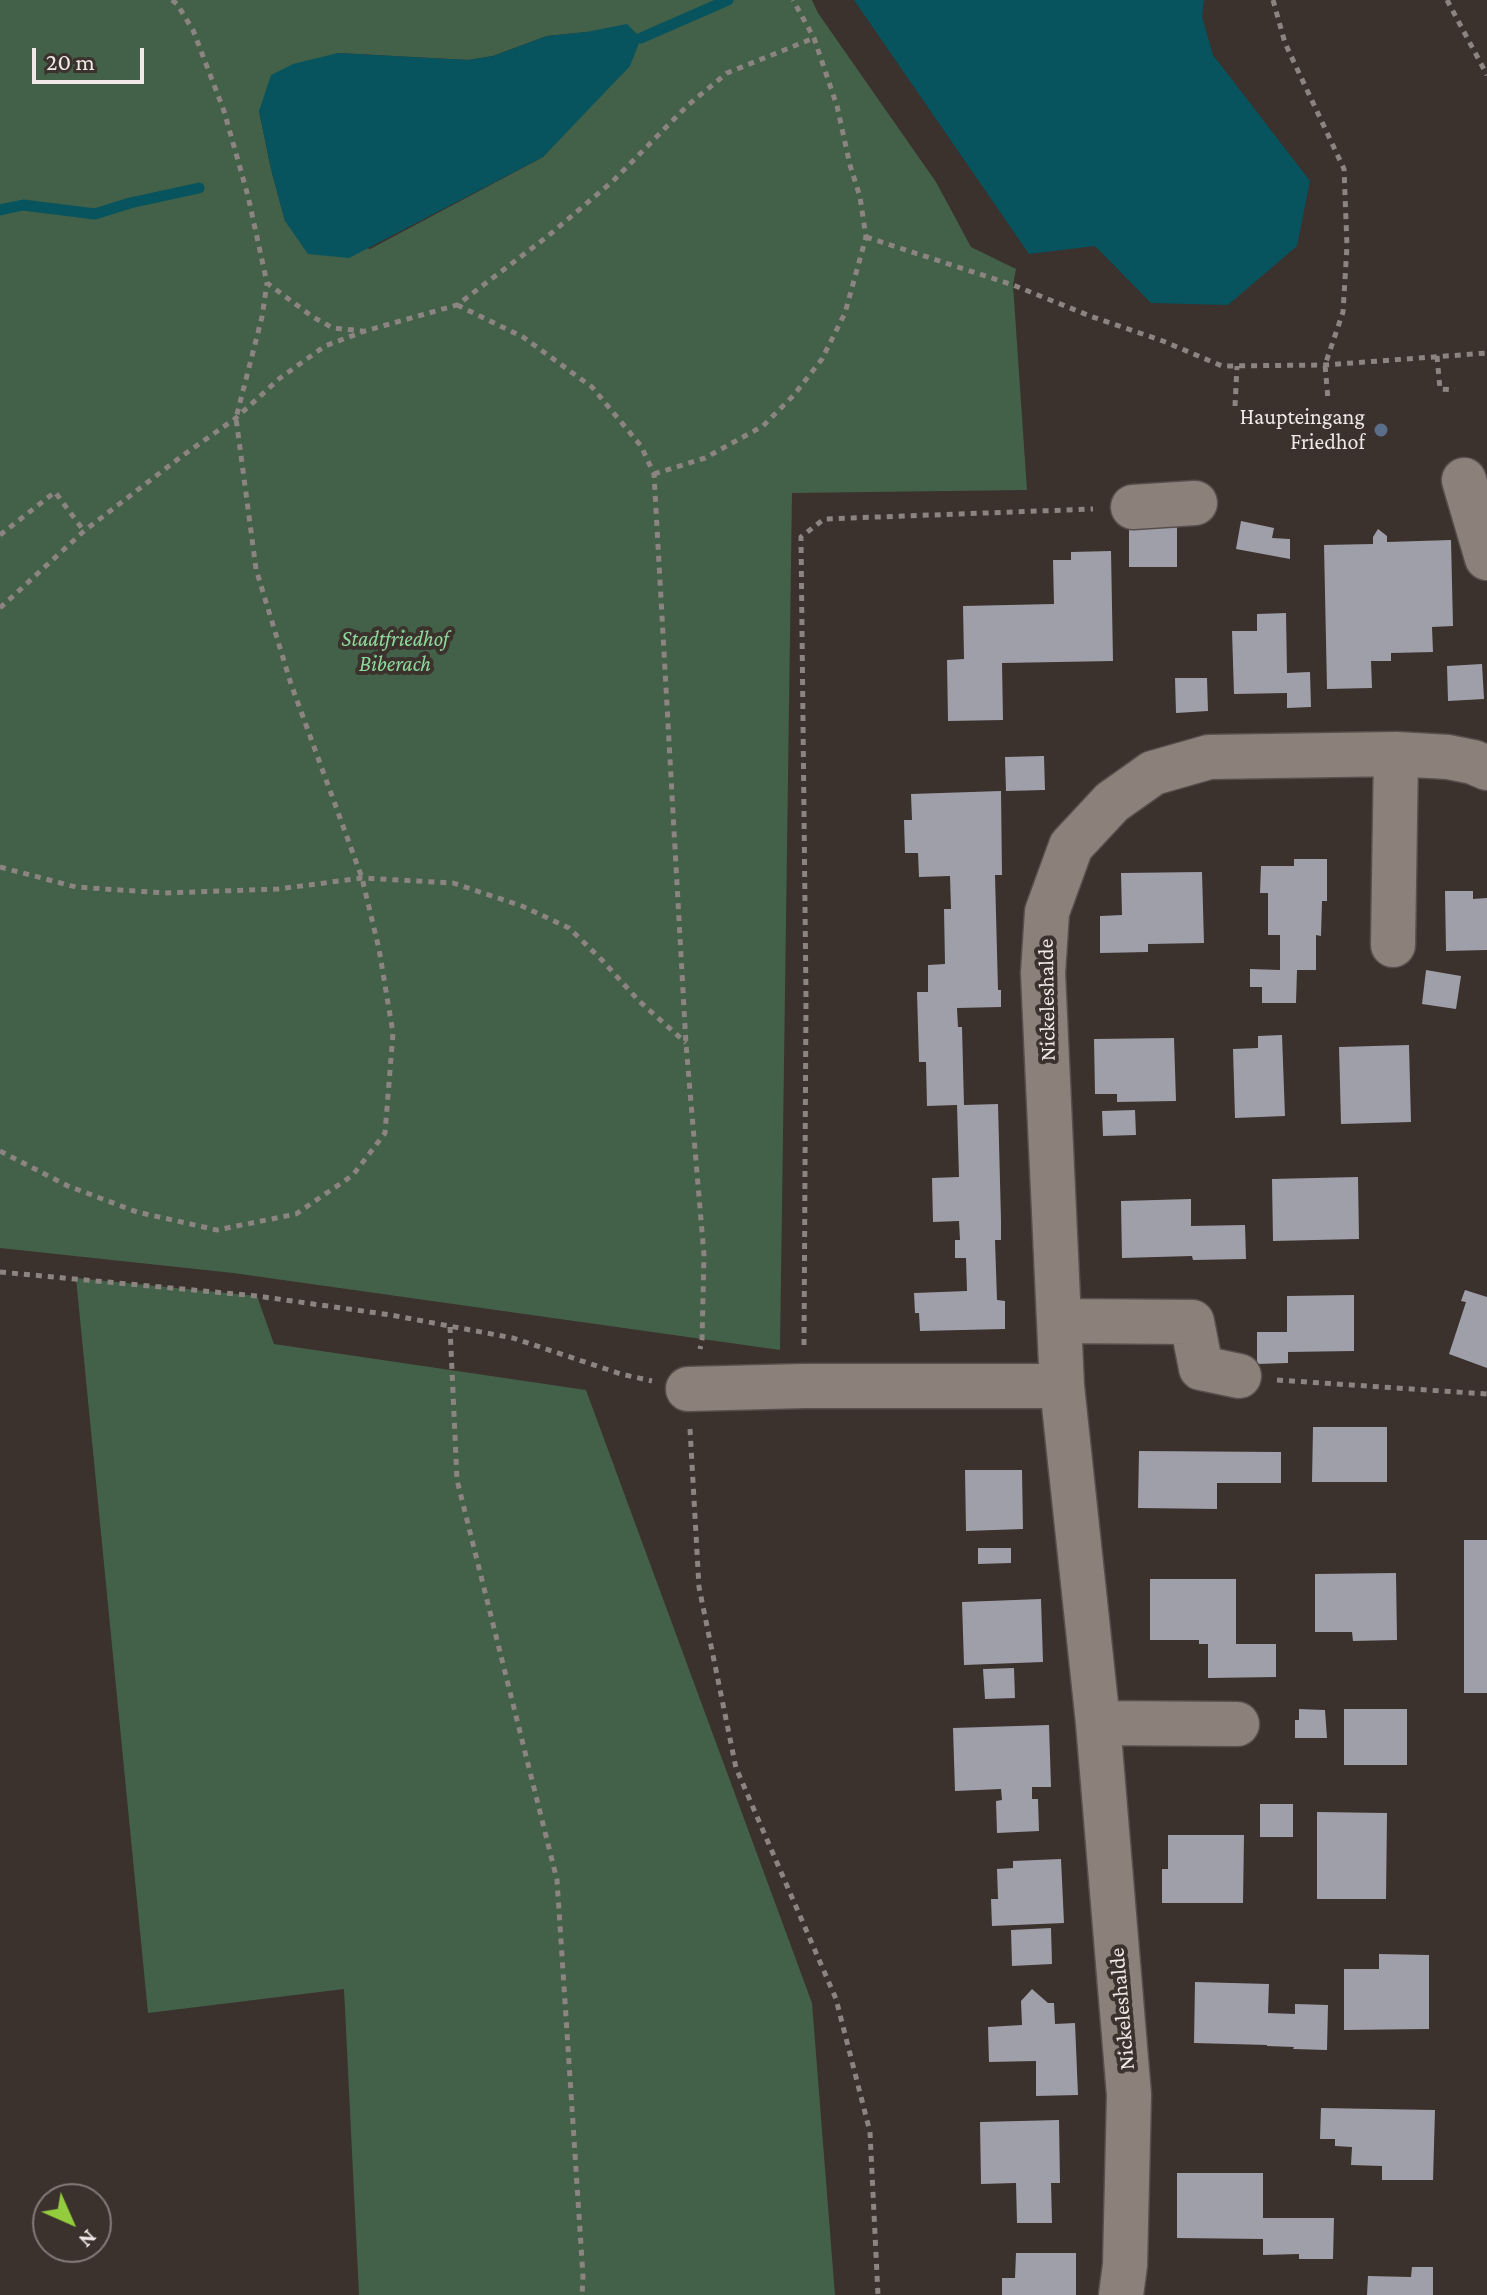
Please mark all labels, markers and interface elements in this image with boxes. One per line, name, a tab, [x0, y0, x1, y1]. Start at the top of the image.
scale bar	[36, 32, 148, 82]
text: 20 m	[46, 48, 95, 75]
place label: Haupteingang Friedhof	[1240, 404, 1365, 456]
marker: Haupteingang Friedhof	[1372, 421, 1390, 439]
park label: Stadtfriedhof Biberach	[341, 626, 449, 678]
street label: Nickeleshalde	[1033, 939, 1061, 1061]
street label: Nickeleshalde	[1104, 1947, 1140, 2071]
north arrow	[32, 2183, 112, 2263]
text: N	[74, 2225, 102, 2253]

